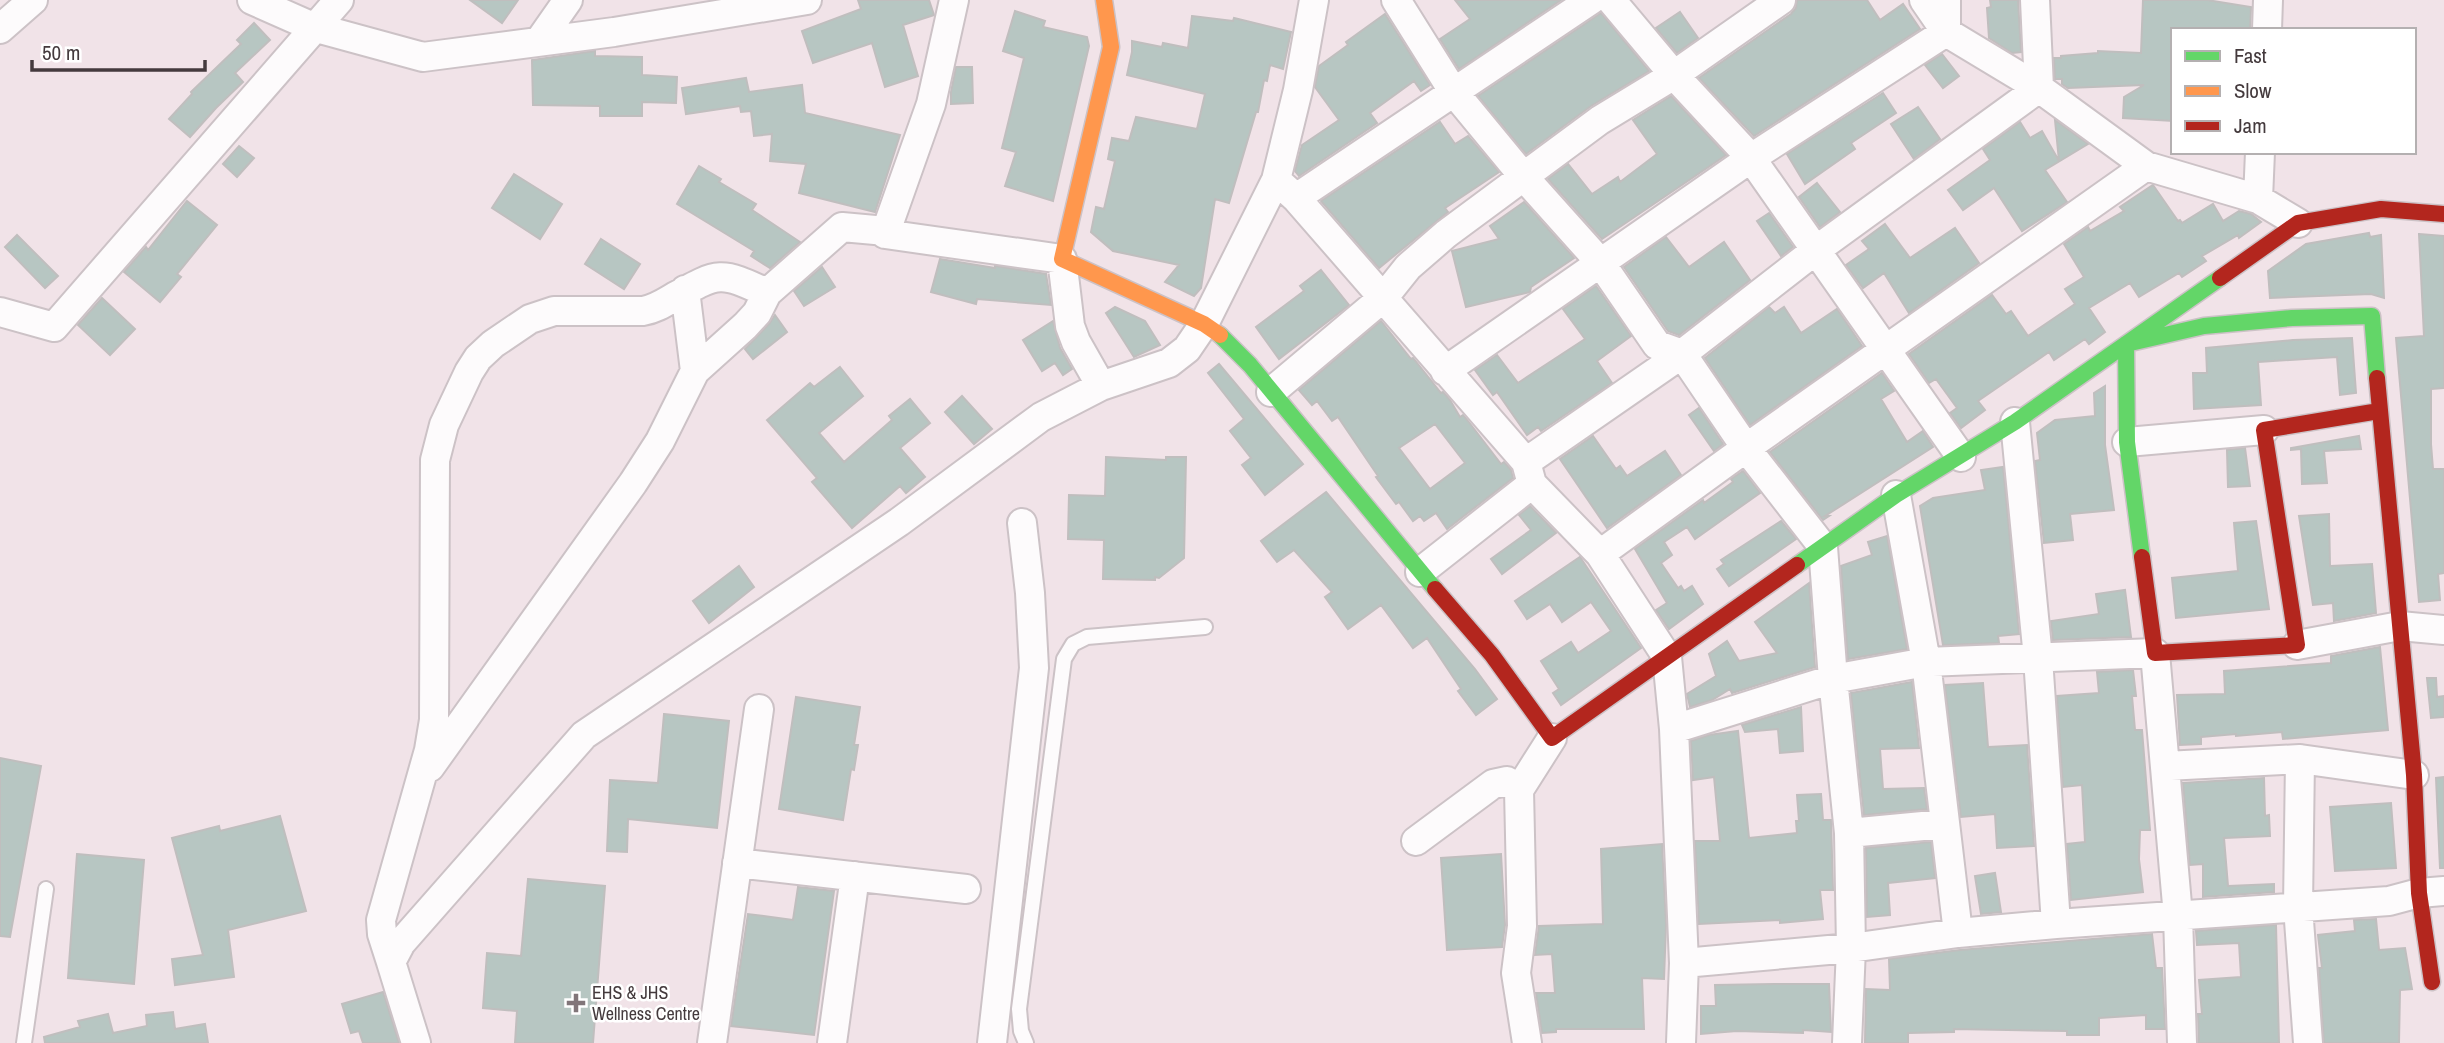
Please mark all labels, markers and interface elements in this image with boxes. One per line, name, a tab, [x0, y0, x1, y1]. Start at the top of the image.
scale bar	[32, 28, 205, 72]
legend	[2171, 28, 2416, 154]
text: 50 m	[42, 38, 80, 67]
text: Fast	[2234, 41, 2267, 70]
text: Slow	[2234, 76, 2272, 105]
text: Jam	[2234, 111, 2267, 140]
place label: EHS & JHS Wellness Centre	[592, 980, 700, 1026]
marker: EHS & JHS Wellness Centre	[566, 993, 586, 1013]

